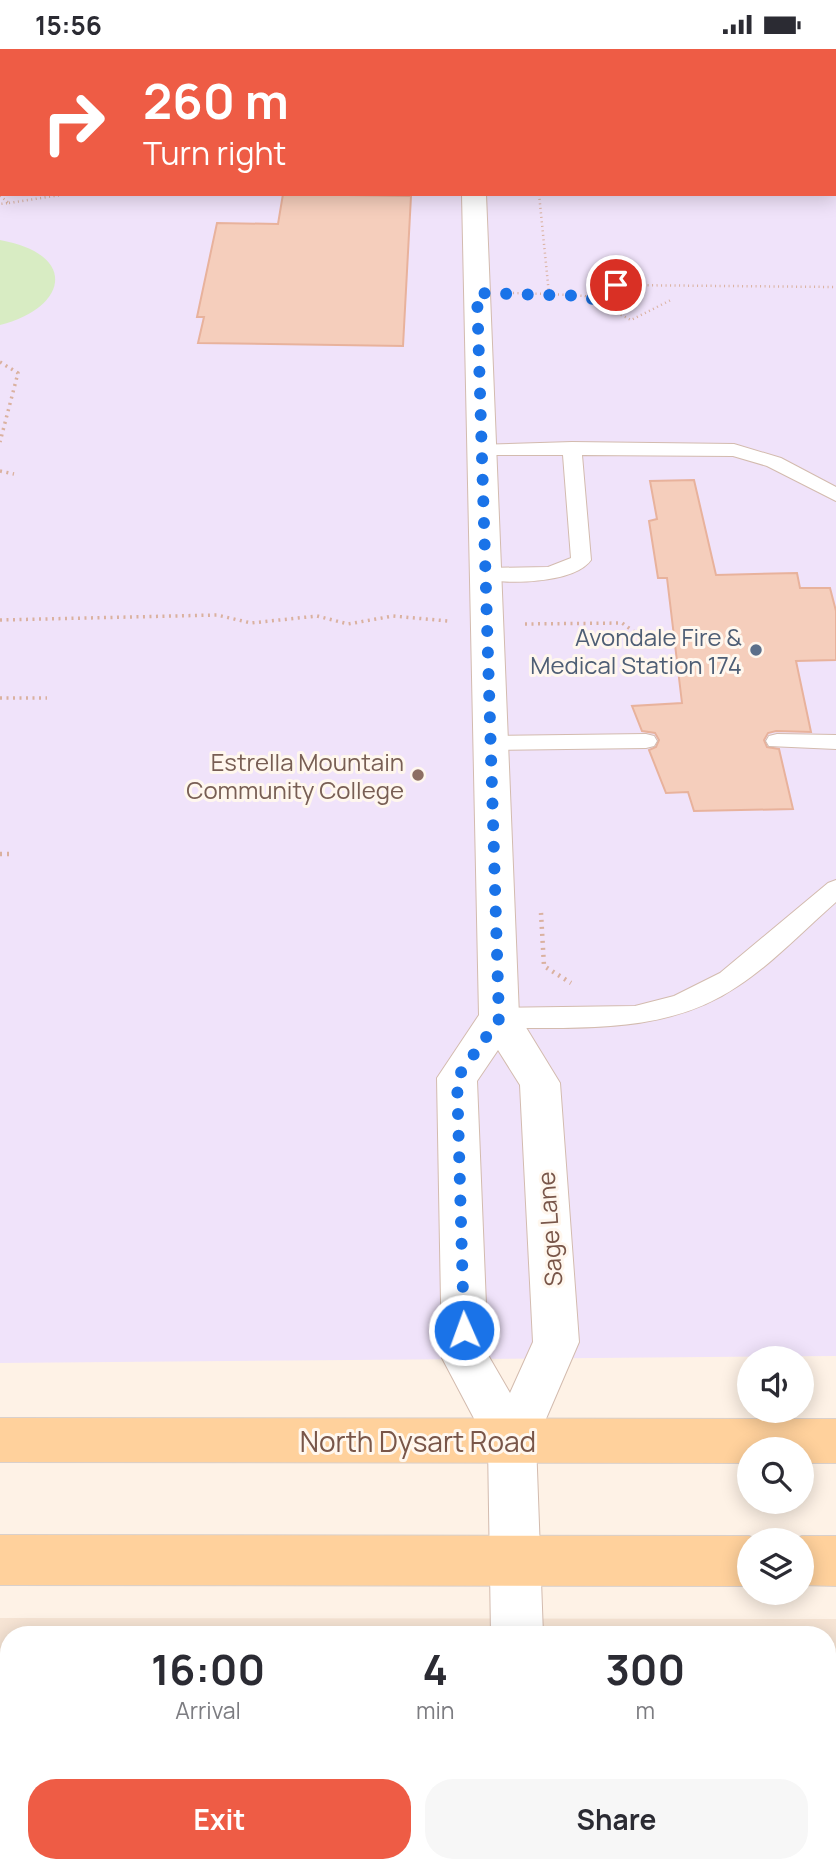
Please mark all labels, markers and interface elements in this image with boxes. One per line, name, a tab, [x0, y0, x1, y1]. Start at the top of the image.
text: 15:56	[35, 7, 102, 43]
text: 260 m	[143, 67, 289, 134]
icon: right	[28, 77, 119, 168]
text: Turn right	[143, 131, 286, 175]
pin	[586, 255, 646, 315]
icon: arrive	[597, 266, 635, 304]
place label: Avondale Fire & Medical Station 174	[530, 620, 742, 681]
marker: Avondale Fire & Medical Station 174	[748, 642, 764, 658]
place label: Estrella Mountain Community College	[186, 745, 404, 806]
marker: Estrella Mountain Community College	[410, 767, 426, 783]
street label: Sage Lane	[529, 1171, 569, 1287]
position arrow	[427, 1293, 501, 1367]
map controls	[737, 1346, 814, 1605]
button: sound	[737, 1346, 814, 1423]
street label: North Dysart Road	[300, 1422, 536, 1460]
button: search	[737, 1437, 814, 1514]
button: layers	[737, 1528, 814, 1605]
text: 16:00	[151, 1640, 265, 1698]
text: 4	[422, 1640, 448, 1698]
text: 300	[605, 1640, 685, 1698]
text: Arrival	[175, 1694, 241, 1726]
text: min	[416, 1694, 454, 1726]
text: m	[635, 1694, 655, 1726]
button: Exit	[28, 1779, 411, 1859]
button: Share	[425, 1779, 808, 1859]

